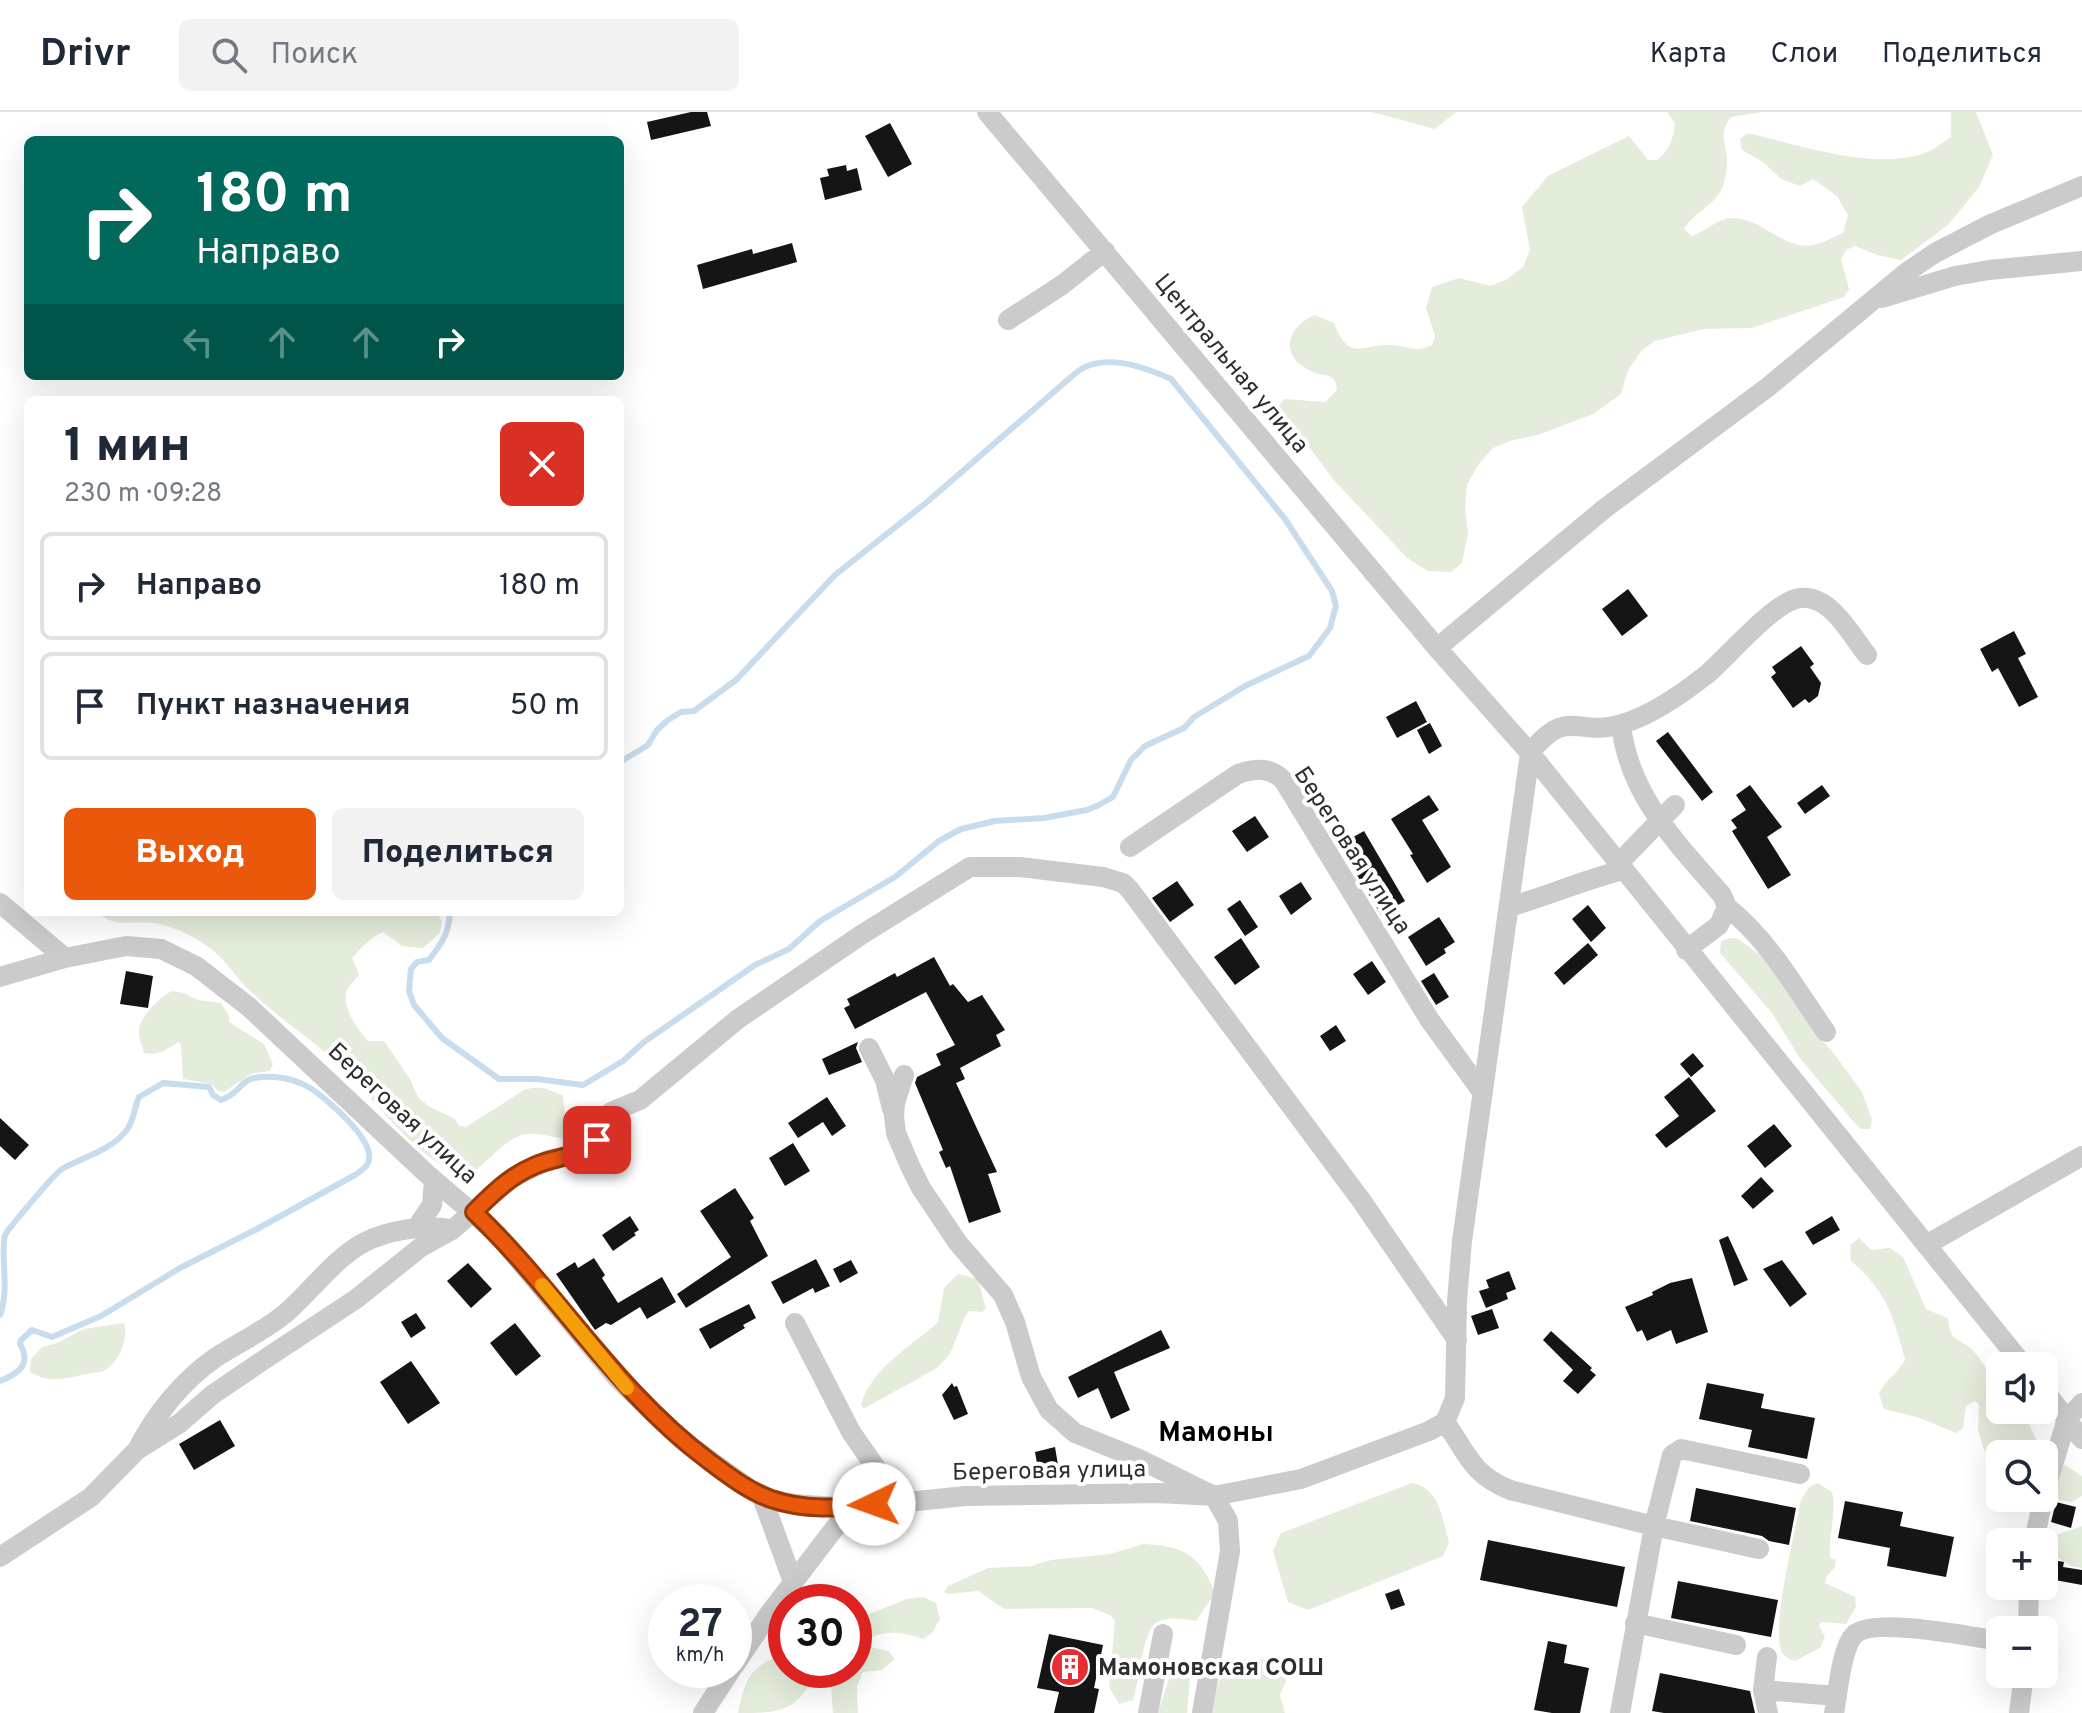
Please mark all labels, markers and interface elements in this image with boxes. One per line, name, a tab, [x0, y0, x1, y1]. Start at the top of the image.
search box	[179, 19, 739, 91]
text: Drivr	[40, 31, 131, 80]
icon: search	[207, 33, 251, 77]
text: Поиск	[271, 37, 358, 74]
text: Карта	[1650, 37, 1726, 73]
text: Слои	[1770, 37, 1838, 73]
text: Поделиться	[1882, 37, 2042, 73]
text: 180 m	[196, 162, 353, 232]
icon: right	[64, 168, 168, 272]
text: Направо	[196, 231, 341, 277]
street label: Центральная улица	[1147, 268, 1314, 460]
icon: left	[176, 320, 220, 364]
icon: ahead	[260, 320, 304, 364]
icon: ahead	[344, 320, 388, 364]
icon: right	[428, 320, 472, 364]
text: 1 мин	[64, 418, 191, 478]
button: close	[500, 422, 584, 506]
text: 230 m · 09:28	[64, 478, 222, 511]
icon: right	[68, 564, 112, 608]
text: Направо	[136, 568, 262, 605]
text: 180 m	[499, 568, 580, 605]
icon: arrive	[68, 684, 112, 728]
text: Пункт назначения	[136, 688, 410, 725]
text: 50 m	[510, 688, 580, 725]
street label: Береговая улица	[1286, 762, 1417, 941]
button: Выход	[64, 808, 316, 900]
button: Поделиться	[332, 808, 584, 900]
street label: Береговая улица	[320, 1037, 483, 1192]
pin	[563, 1106, 631, 1174]
icon: arrive	[575, 1118, 619, 1162]
map controls	[1986, 1352, 2058, 1688]
button: sound	[1986, 1352, 2058, 1424]
district label: Мамоны	[1158, 1416, 1274, 1452]
button: search	[1986, 1440, 2058, 1512]
street label: Береговая улица	[952, 1455, 1146, 1489]
position arrow	[832, 1462, 916, 1546]
button: +	[1986, 1528, 2058, 1600]
speed limit sign: 30	[768, 1584, 872, 1688]
text: 27	[677, 1601, 723, 1651]
button: −	[1986, 1616, 2058, 1688]
text: km/h	[676, 1643, 724, 1669]
building icon: Мамоновская СОШ	[1049, 1646, 1091, 1688]
place label: Мамоновская СОШ	[1098, 1654, 1324, 1684]

